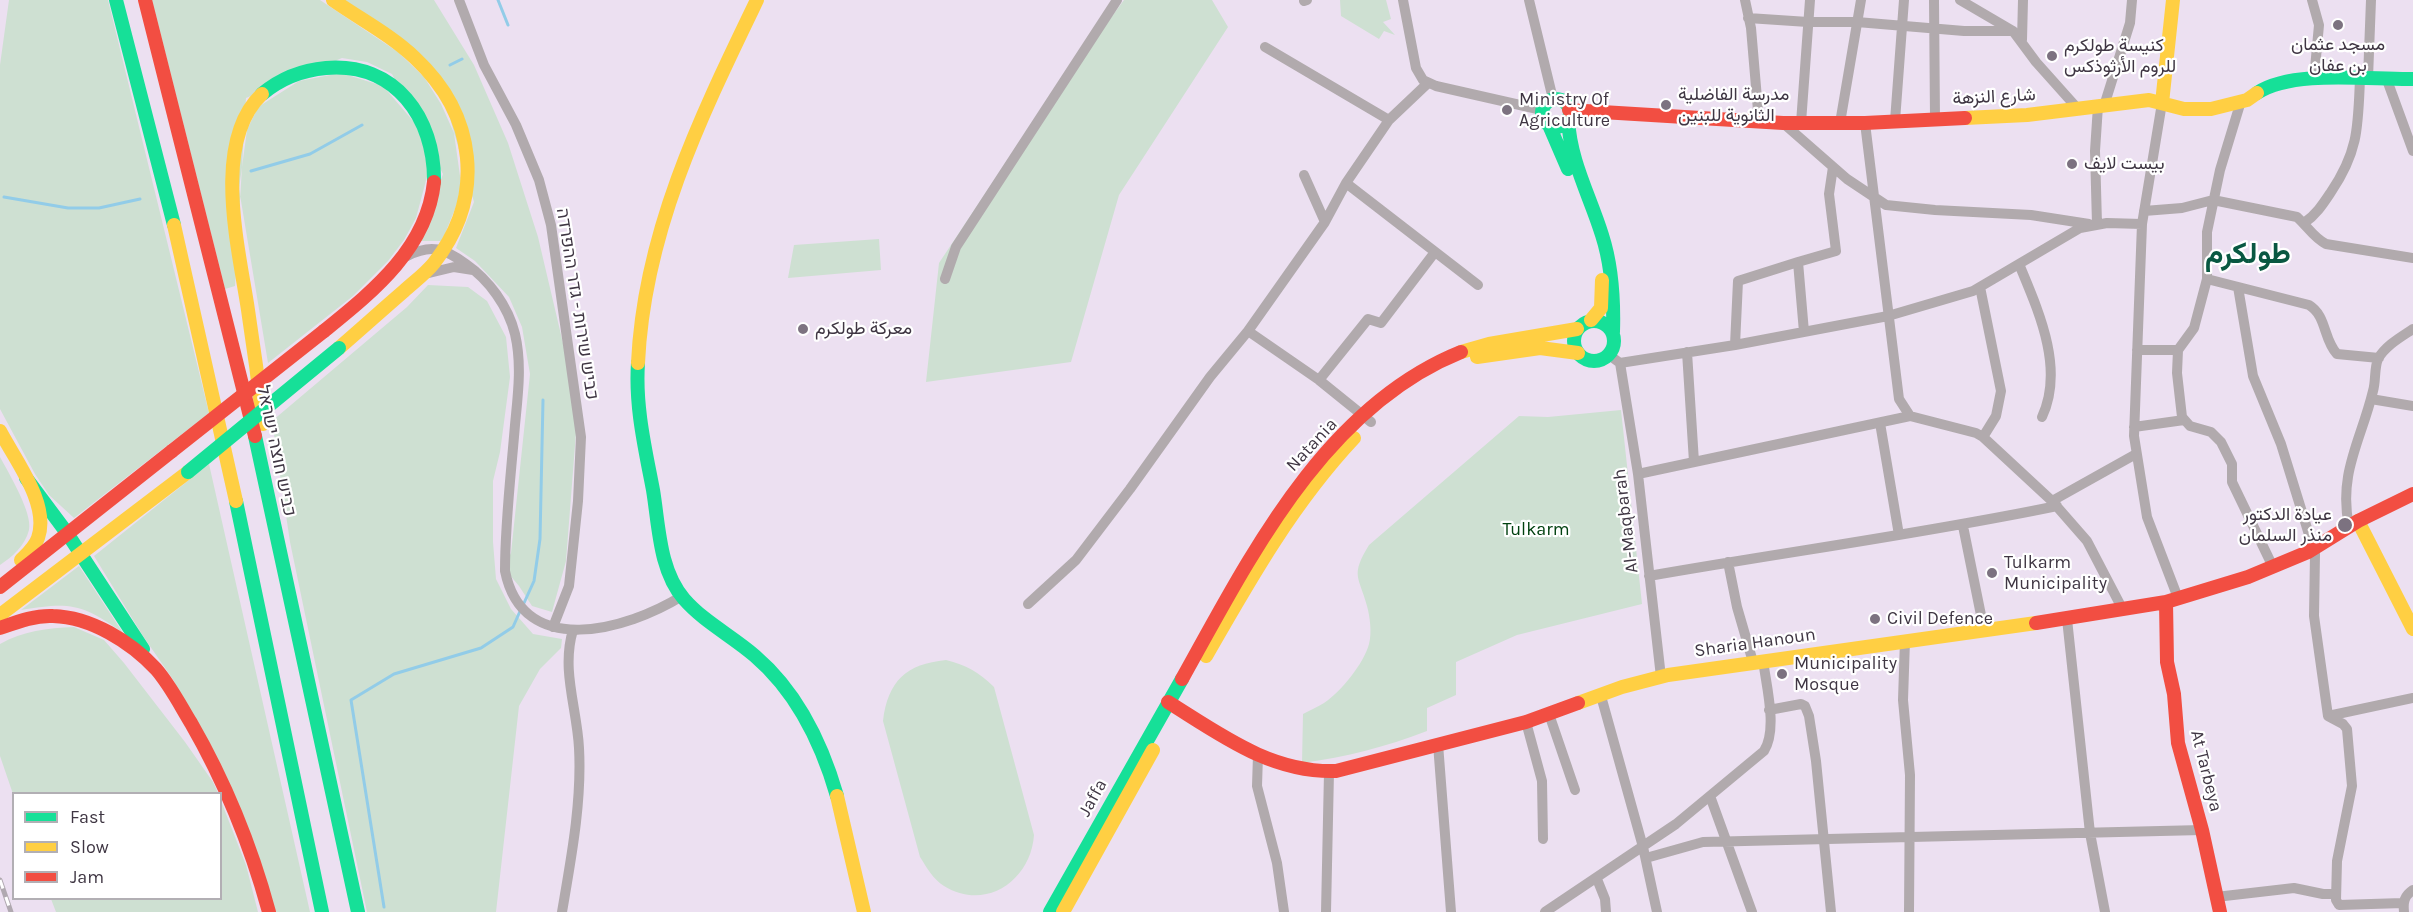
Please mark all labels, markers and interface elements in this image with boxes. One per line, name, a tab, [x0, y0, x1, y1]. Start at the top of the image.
marker: مسجد عثمان بن عفان	[2331, 18, 2345, 32]
place label: مسجد عثمان بن عفان	[2291, 34, 2385, 76]
place label: كنيسة طولكرم للروم الأرثوذكس	[2064, 35, 2176, 78]
marker: كنيسة طولكرم للروم الأرثوذكس	[2045, 49, 2059, 63]
place label: مدرسة الفاضلية الثانوية للبنين	[1678, 84, 1789, 127]
street label: شارع النزهة	[1952, 84, 2036, 110]
place label: Ministry Of Agriculture	[1519, 89, 1610, 132]
marker: مدرسة الفاضلية الثانوية للبنين	[1659, 98, 1673, 112]
marker: Ministry Of Agriculture	[1500, 103, 1514, 117]
place label: بيست لايف	[2084, 153, 2165, 175]
marker: بيست لايف	[2065, 157, 2079, 171]
street label: כביש שירות - גדר ההפרדה	[551, 207, 603, 401]
district label: طولكرم	[2205, 236, 2291, 272]
place label: معركة طولكرم	[815, 318, 912, 340]
marker: معركة طولكرم	[796, 322, 810, 336]
street label: כביש חוצה ישראל	[252, 383, 300, 519]
street label: Natania	[1282, 414, 1342, 476]
street label: Al-Maqbarah	[1609, 467, 1643, 575]
place label: عيادة الدكتور منذر السلمان	[2239, 504, 2332, 546]
marker: عيادة الدكتور منذر السلمان	[2336, 516, 2354, 534]
park label: Tulkarm	[1502, 519, 1570, 541]
place label: Tulkarm Municipality	[2004, 552, 2107, 594]
marker: Tulkarm Municipality	[1985, 566, 1999, 580]
place label: Civil Defence	[1887, 608, 1993, 630]
marker: Civil Defence	[1868, 612, 1882, 626]
street label: Sharia Hanoun	[1693, 624, 1817, 662]
place label: Municipality Mosque	[1794, 653, 1897, 696]
marker: Municipality Mosque	[1775, 667, 1789, 681]
street label: At Tarbeya	[2185, 728, 2227, 814]
street label: Jaffa	[1074, 776, 1112, 820]
legend	[12, 792, 222, 900]
text: Fast	[70, 806, 105, 828]
text: Slow	[70, 836, 109, 858]
text: Jam	[70, 866, 104, 888]

